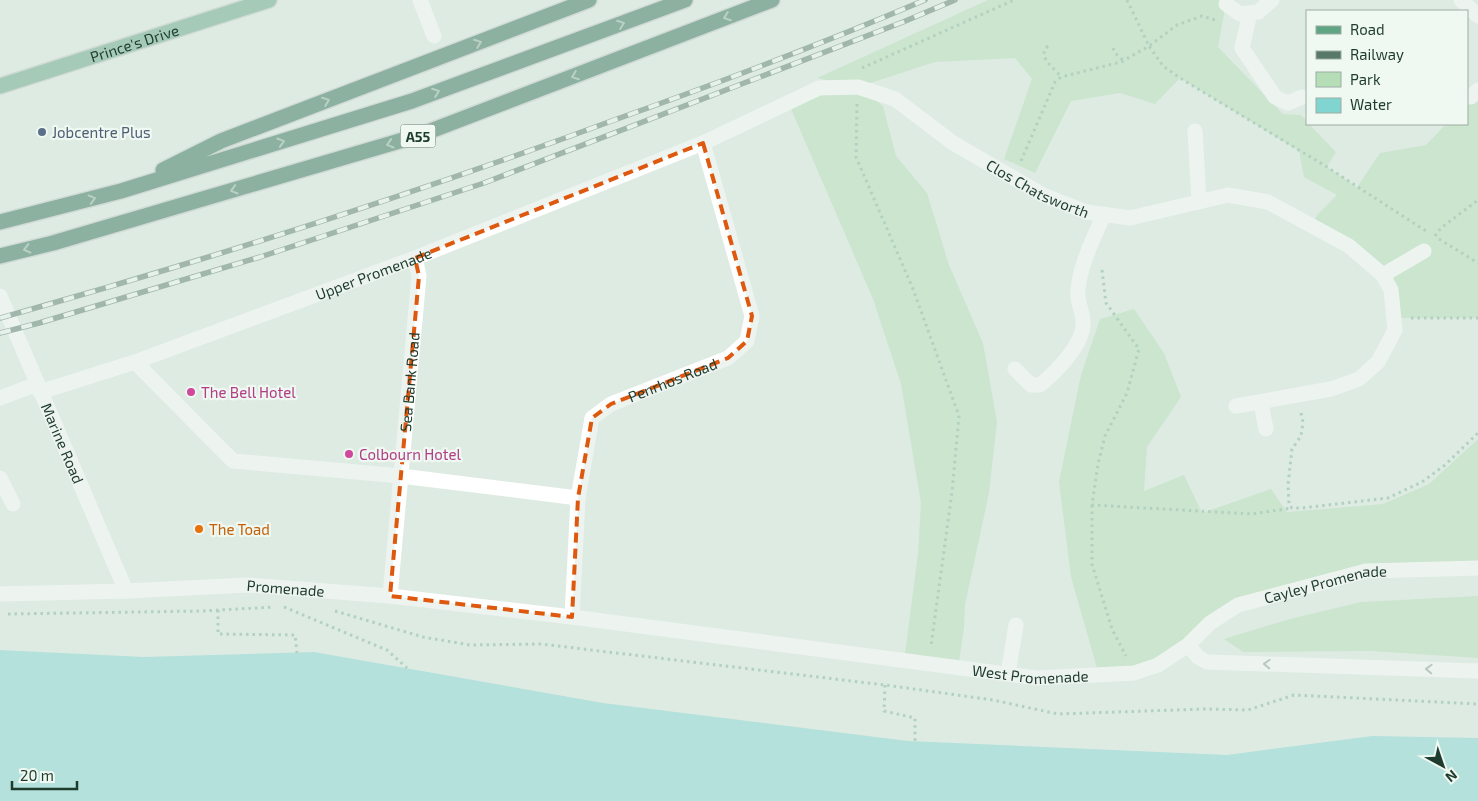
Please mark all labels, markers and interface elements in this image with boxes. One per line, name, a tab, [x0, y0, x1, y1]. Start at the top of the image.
legend	[1306, 10, 1468, 125]
one-way arrow	[723, 12, 731, 22]
street label: Prince's Drive	[88, 20, 181, 66]
one-way arrow	[616, 20, 625, 30]
text: Road	[1350, 20, 1385, 38]
one-way arrow	[473, 39, 481, 49]
text: Railway	[1350, 45, 1404, 63]
one-way arrow	[571, 69, 580, 80]
text: Park	[1350, 70, 1381, 88]
one-way arrow	[431, 88, 440, 98]
text: Water	[1350, 95, 1392, 113]
one-way arrow	[321, 97, 330, 107]
place label: Jobcentre Plus	[52, 123, 151, 141]
road number: A55	[400, 124, 436, 148]
marker: Jobcentre Plus	[36, 126, 48, 138]
one-way arrow	[277, 137, 285, 147]
one-way arrow	[386, 138, 394, 148]
street label: Clos Chatsworth	[983, 155, 1092, 221]
one-way arrow	[230, 184, 238, 194]
one-way arrow	[88, 194, 96, 204]
one-way arrow	[22, 243, 31, 254]
street label: Upper Promenade	[313, 243, 434, 303]
street label: Sea Bank Road	[396, 331, 423, 432]
street label: Penrhos Road	[625, 354, 720, 405]
place label: The Bell Hotel	[201, 383, 296, 401]
marker: The Bell Hotel	[185, 386, 197, 398]
street label: Marine Road	[38, 400, 88, 486]
place label: Colbourn Hotel	[359, 445, 462, 463]
marker: Colbourn Hotel	[343, 448, 355, 460]
place label: The Toad	[209, 520, 270, 538]
marker: The Toad	[193, 523, 205, 535]
street label: Cayley Promenade	[1262, 561, 1387, 607]
street label: Promenade	[246, 576, 325, 600]
one-way arrow	[1263, 659, 1271, 670]
street label: West Promenade	[971, 661, 1089, 687]
one-way arrow	[1425, 664, 1433, 675]
north arrow	[1418, 741, 1468, 791]
scale bar	[12, 758, 78, 790]
text: 20 m	[20, 766, 54, 784]
text: N	[1442, 767, 1461, 786]

